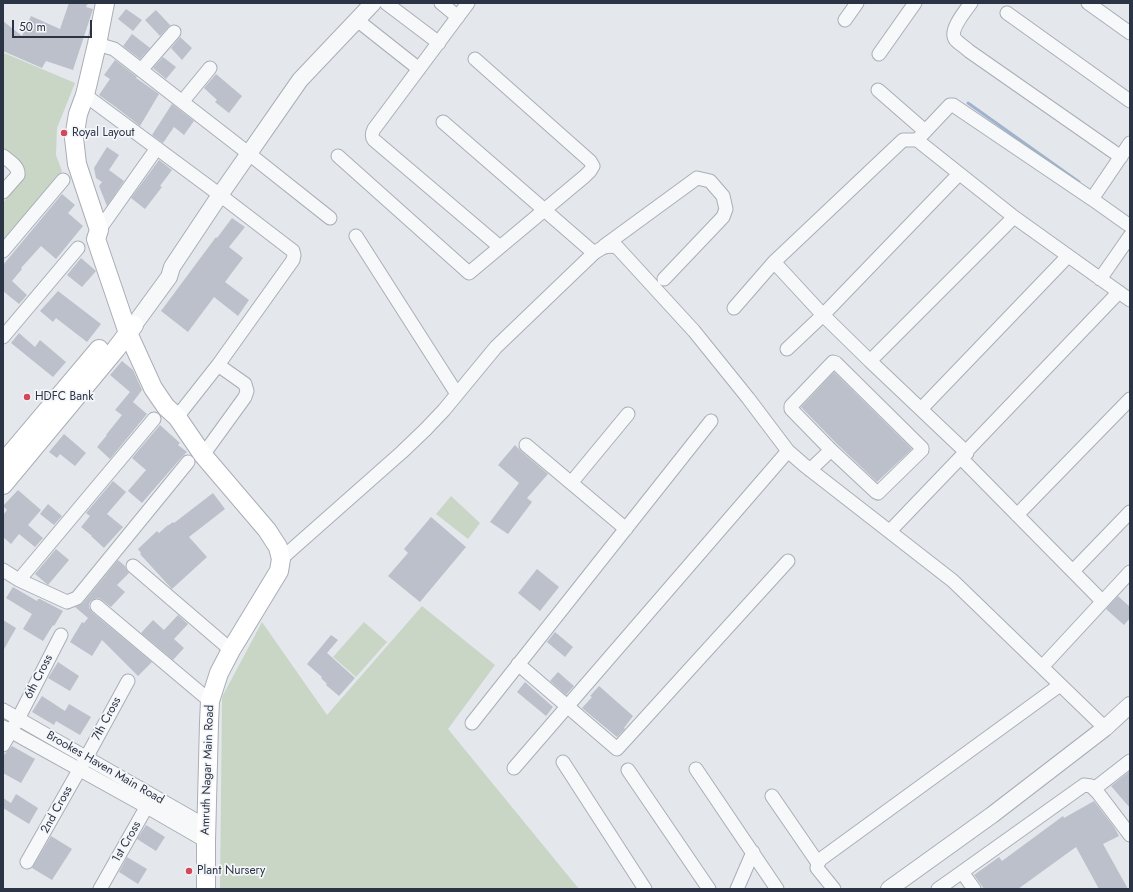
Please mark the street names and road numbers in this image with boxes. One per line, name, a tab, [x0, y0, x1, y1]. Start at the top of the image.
street label: 6th Cross	[22, 652, 56, 702]
street label: 7th Cross	[90, 695, 124, 743]
street label: Amruth Nagar Main Road	[199, 705, 217, 835]
street label: Brookes Haven Main Road	[44, 728, 166, 808]
street label: 2nd Cross	[38, 784, 76, 836]
street label: 1st Cross	[109, 819, 145, 865]

